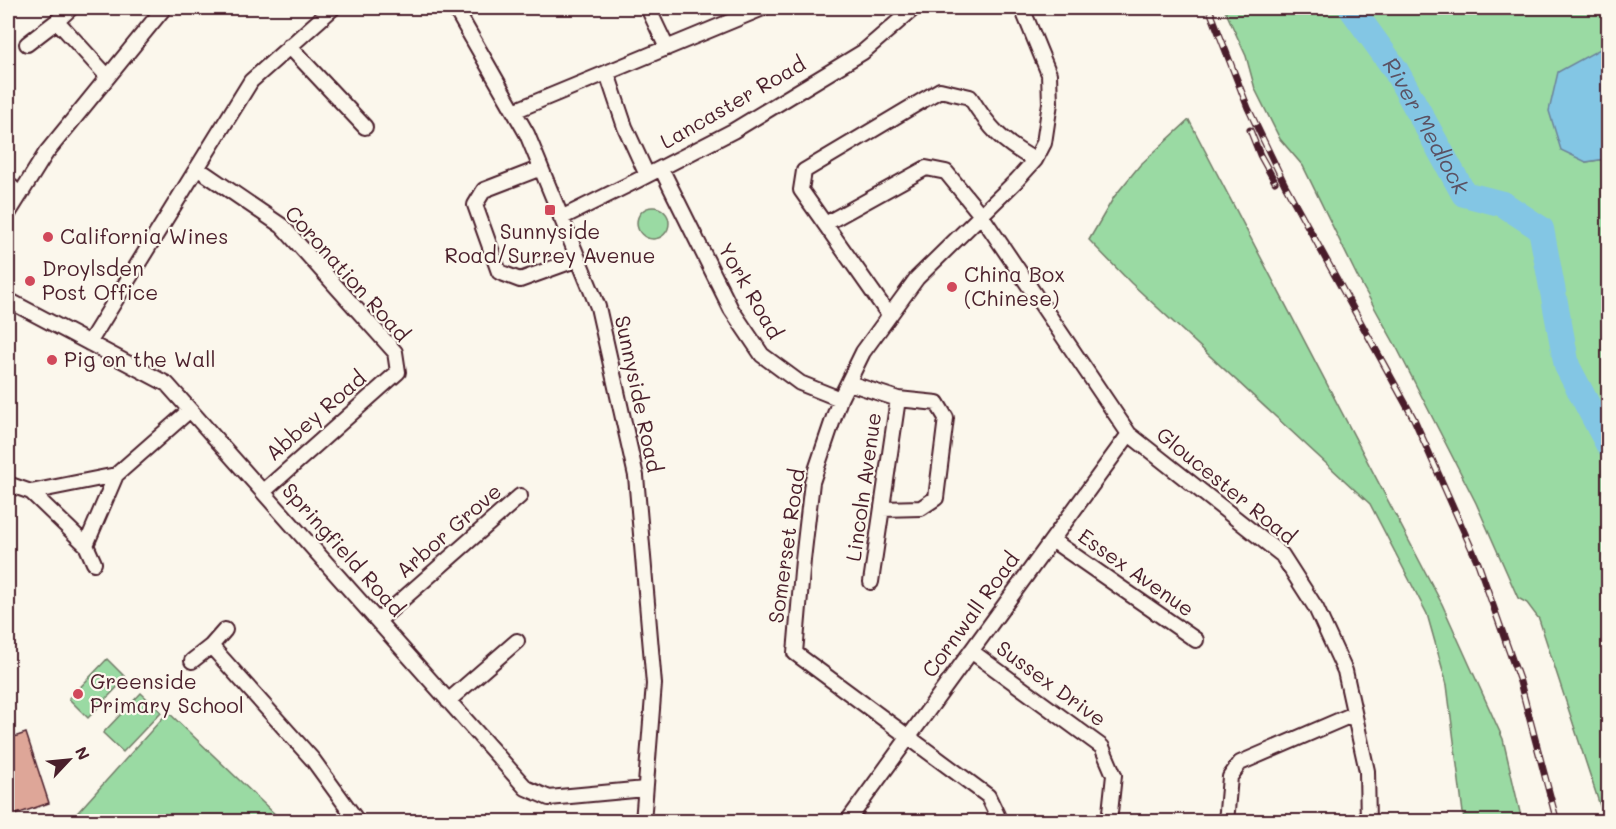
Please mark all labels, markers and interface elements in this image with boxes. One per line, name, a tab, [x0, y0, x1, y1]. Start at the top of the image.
street label: Lancaster Road	[655, 49, 810, 154]
water label: River Medlock	[1377, 51, 1477, 200]
street label: Coronation Road	[280, 199, 416, 347]
marker: Sunnyside Road/Surrey Avenue	[543, 203, 557, 217]
place label: Sunnyside Road/Surrey Avenue	[444, 217, 656, 268]
place label: California Wines	[60, 222, 229, 249]
marker: California Wines	[41, 230, 55, 244]
street label: York Road	[713, 237, 790, 343]
place label: Droylsden Post Office	[42, 254, 158, 305]
place label: China Box (Chinese)	[964, 260, 1065, 311]
marker: Droylsden Post Office	[23, 274, 37, 288]
marker: China Box (Chinese)	[945, 280, 959, 294]
street label: Sunnyside Road	[610, 313, 669, 475]
place label: Pig on the Wall	[64, 345, 216, 372]
marker: Pig on the Wall	[45, 353, 59, 367]
street label: Abbey Road	[259, 364, 371, 466]
street label: Lincoln Avenue	[839, 411, 886, 563]
street label: Gloucester Road	[1152, 420, 1302, 549]
street label: Somerset Road	[761, 467, 810, 625]
street label: Springfield Road	[277, 477, 411, 621]
street label: Arbor Grove	[390, 477, 506, 583]
street label: Essex Avenue	[1074, 522, 1200, 622]
street label: Cornwall Road	[915, 546, 1024, 682]
street label: Sussex Drive	[992, 634, 1112, 732]
place label: Greenside Primary School	[90, 667, 244, 718]
marker: Greenside Primary School	[71, 687, 85, 701]
north arrow	[39, 730, 99, 790]
text: N	[71, 743, 95, 763]

